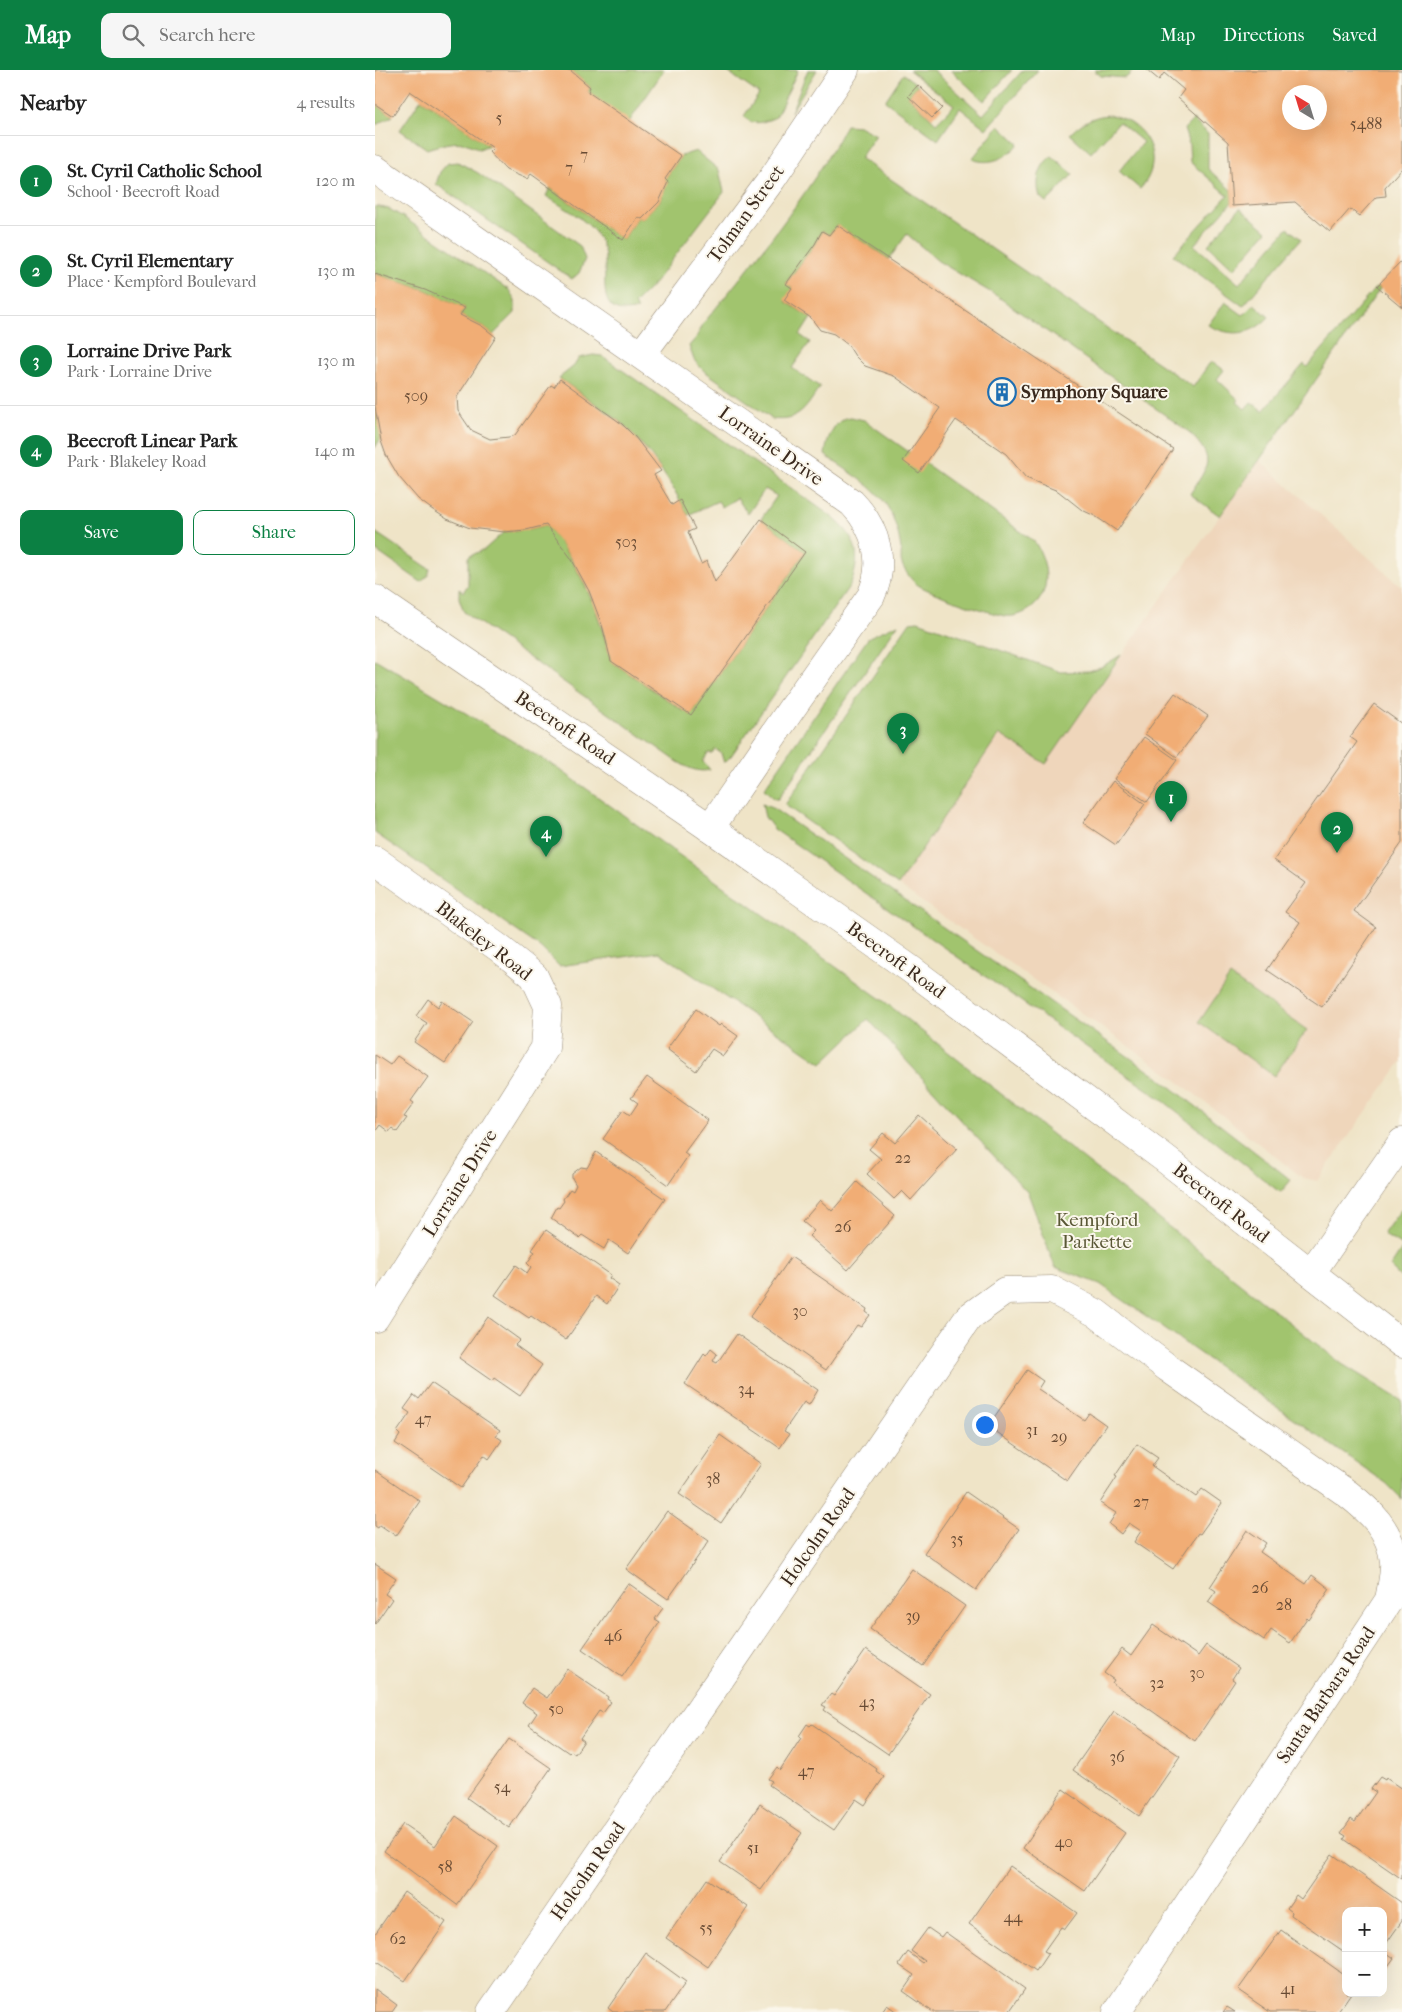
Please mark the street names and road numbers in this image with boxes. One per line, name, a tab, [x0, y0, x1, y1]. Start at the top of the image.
street label: Tolman Street	[703, 161, 789, 267]
street label: Lorraine Drive	[715, 402, 827, 490]
street label: Beecroft Road	[511, 686, 620, 770]
street label: Blakeley Road	[432, 897, 537, 986]
street label: Beecroft Road	[842, 917, 950, 1003]
street label: Lorraine Drive	[418, 1125, 502, 1241]
street label: Beecroft Road	[1168, 1158, 1274, 1248]
street label: Holcolm Road	[776, 1483, 860, 1590]
street label: Santa Barbara Road	[1272, 1622, 1380, 1768]
street label: Holcolm Road	[546, 1817, 630, 1924]

